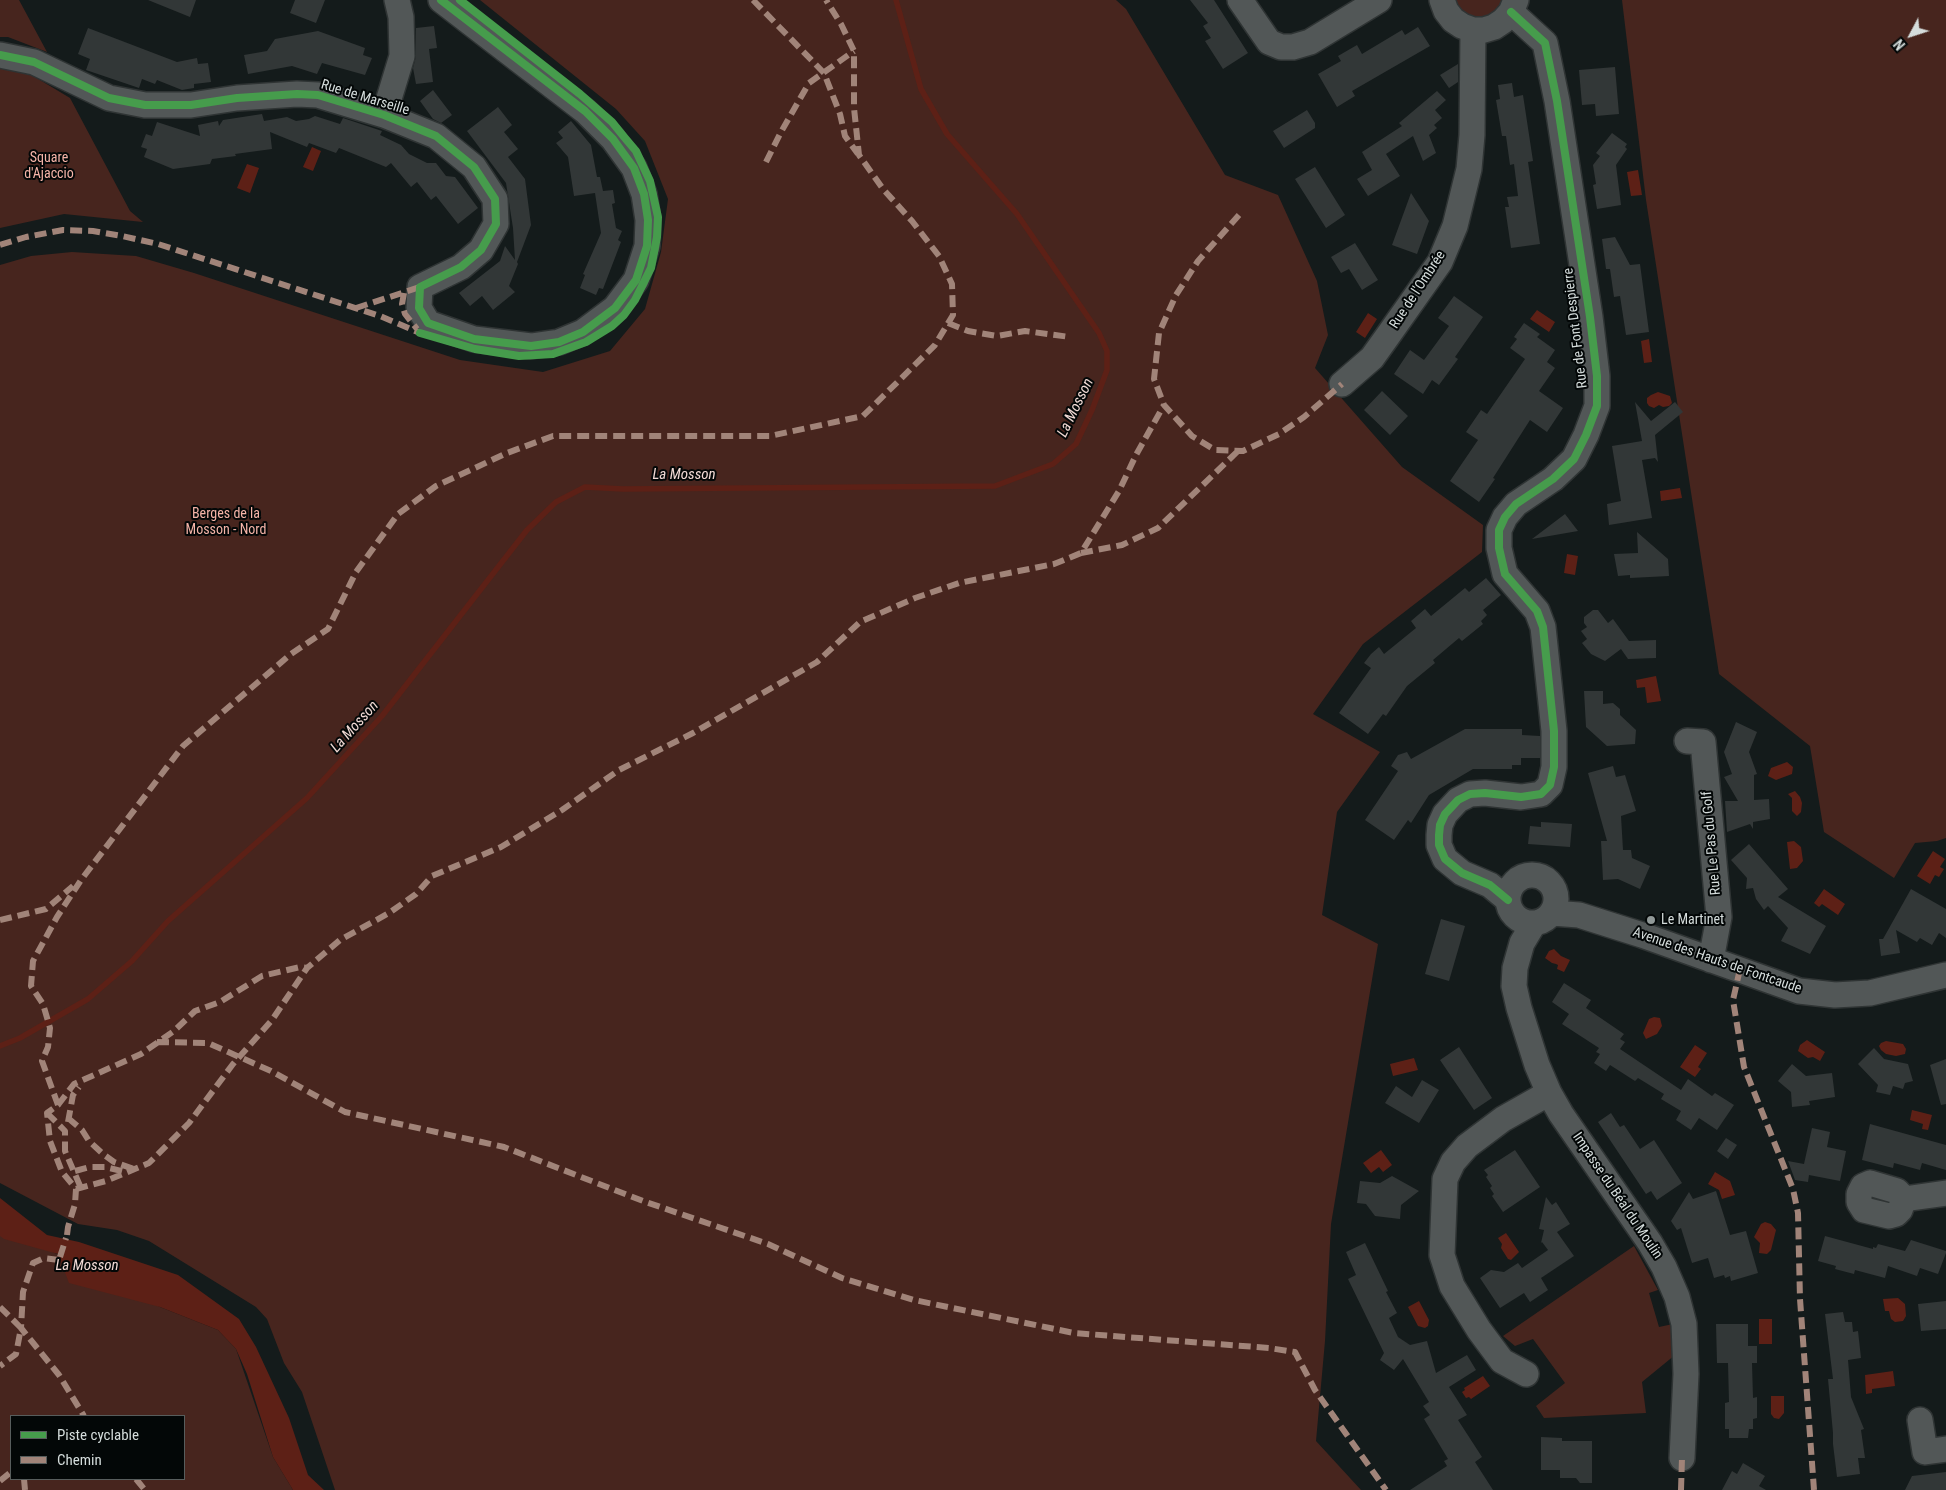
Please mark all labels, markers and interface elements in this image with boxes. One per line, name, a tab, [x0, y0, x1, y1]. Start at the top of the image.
north arrow	[1886, 10, 1936, 60]
text: N	[1891, 36, 1908, 53]
street label: Rue de Marseille	[319, 77, 411, 119]
park label: Square d'Ajaccio	[24, 150, 74, 182]
street label: Rue de l'Ombrée	[1387, 248, 1449, 332]
street label: Rue de Font Despierre	[1560, 267, 1592, 389]
water label: La Mosson	[1054, 376, 1098, 440]
water label: La Mosson	[652, 466, 716, 484]
park label: Berges de la Mosson - Nord	[186, 506, 266, 538]
water label: La Mosson	[327, 697, 383, 757]
street label: Rue Le Pas du Golf	[1699, 790, 1725, 896]
place label: Le Martinet	[1661, 912, 1724, 928]
marker: Le Martinet	[1645, 914, 1657, 926]
street label: Avenue des Hauts de Fontcaude	[1630, 924, 1804, 998]
street label: Impasse du Béal du Moulin	[1568, 1130, 1666, 1262]
water label: La Mosson	[55, 1257, 119, 1275]
legend	[10, 1415, 185, 1480]
text: Piste cyclable	[57, 1426, 139, 1444]
text: Chemin	[57, 1451, 102, 1469]

